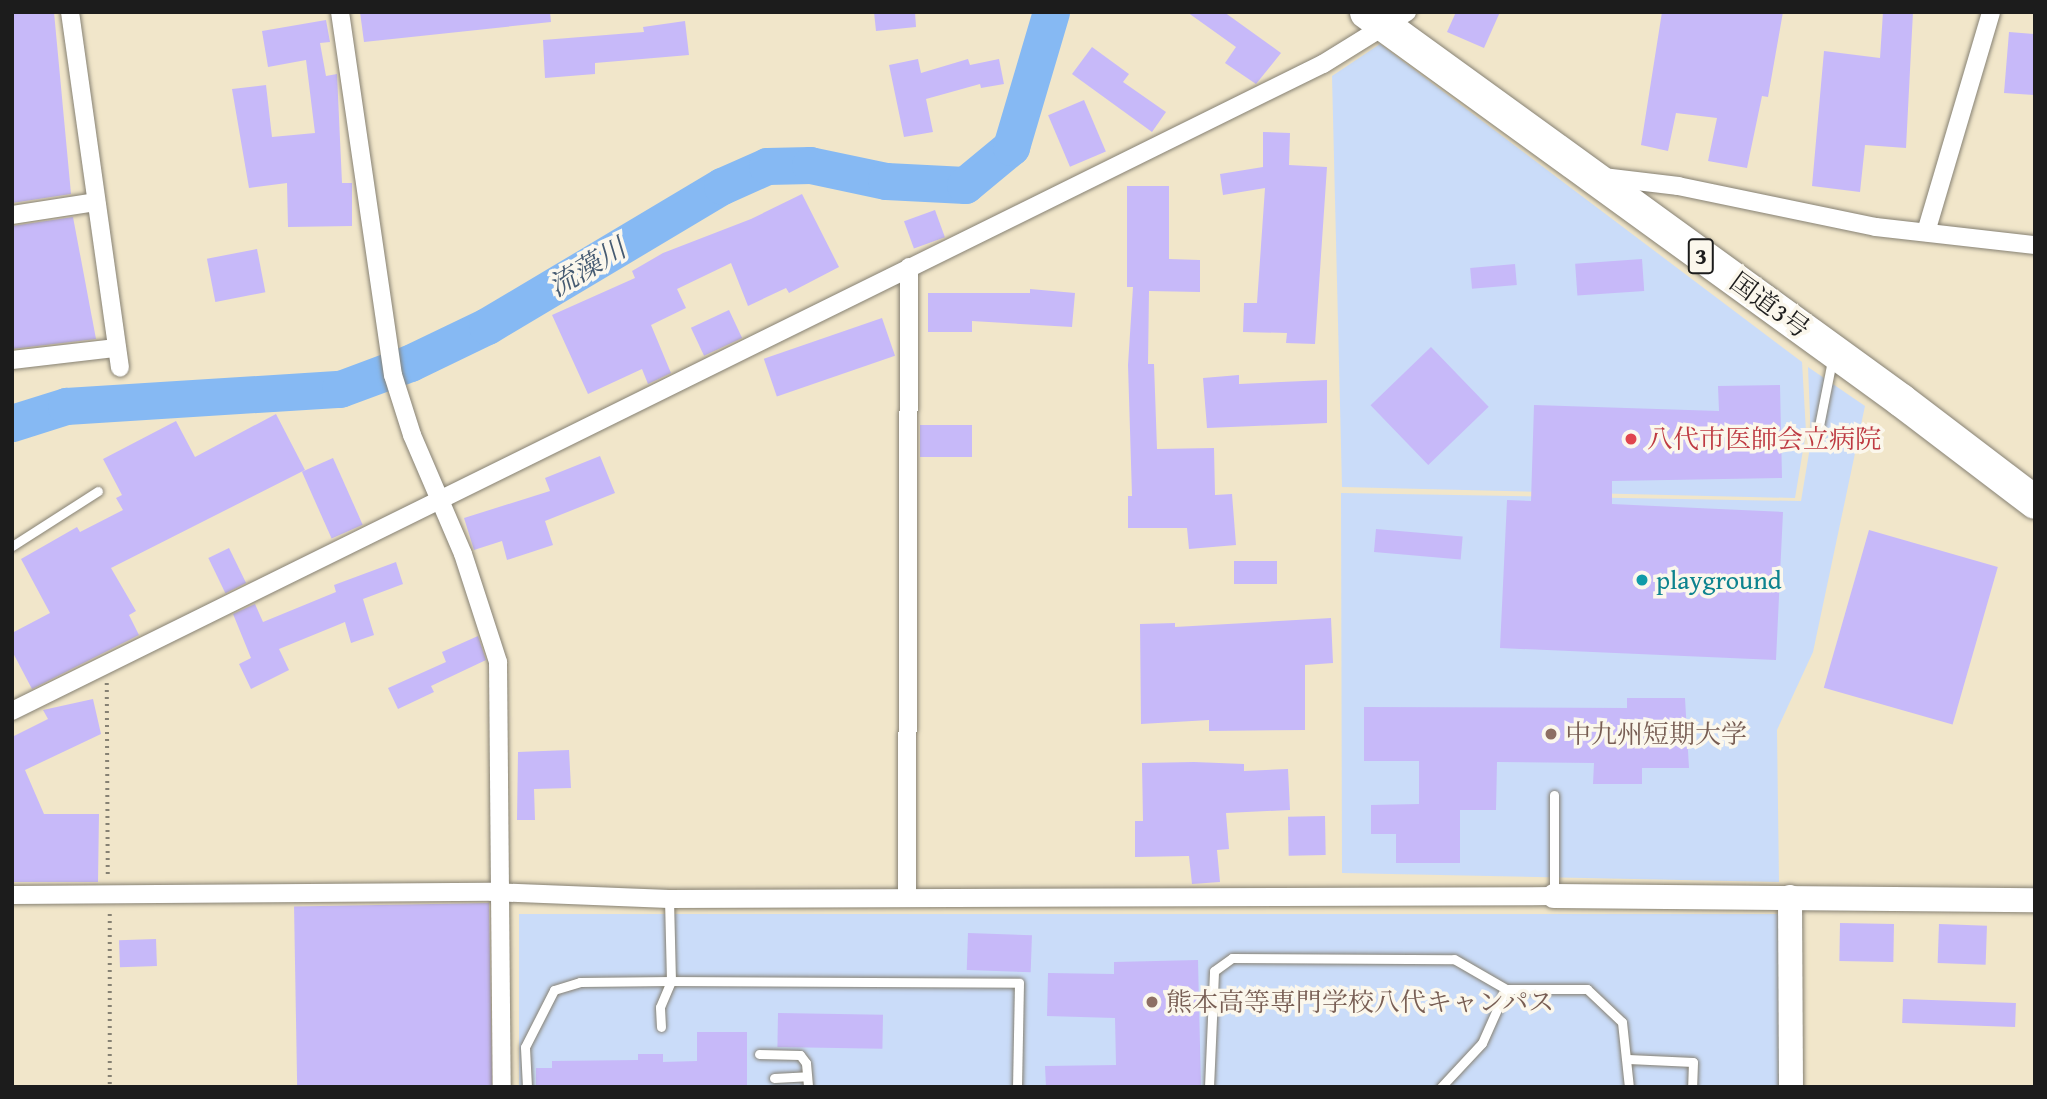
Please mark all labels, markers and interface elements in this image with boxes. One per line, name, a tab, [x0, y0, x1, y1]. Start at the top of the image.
water label: 流藻川	[542, 231, 632, 303]
road number: 3	[1687, 235, 1715, 276]
street label: 国道3号	[1724, 266, 1816, 344]
place label: 八代市医師会立病院	[1647, 423, 1881, 455]
marker: 八代市医師会立病院	[1621, 429, 1641, 449]
place label: playground	[1656, 564, 1782, 596]
marker: playground	[1634, 572, 1650, 588]
place label: 中九州短期大学	[1565, 718, 1747, 750]
marker: 中九州短期大学	[1543, 726, 1559, 742]
place label: 熊本高等専門学校八代キャンパス	[1166, 986, 1556, 1018]
marker: 熊本高等専門学校八代キャンパス	[1144, 994, 1160, 1010]

